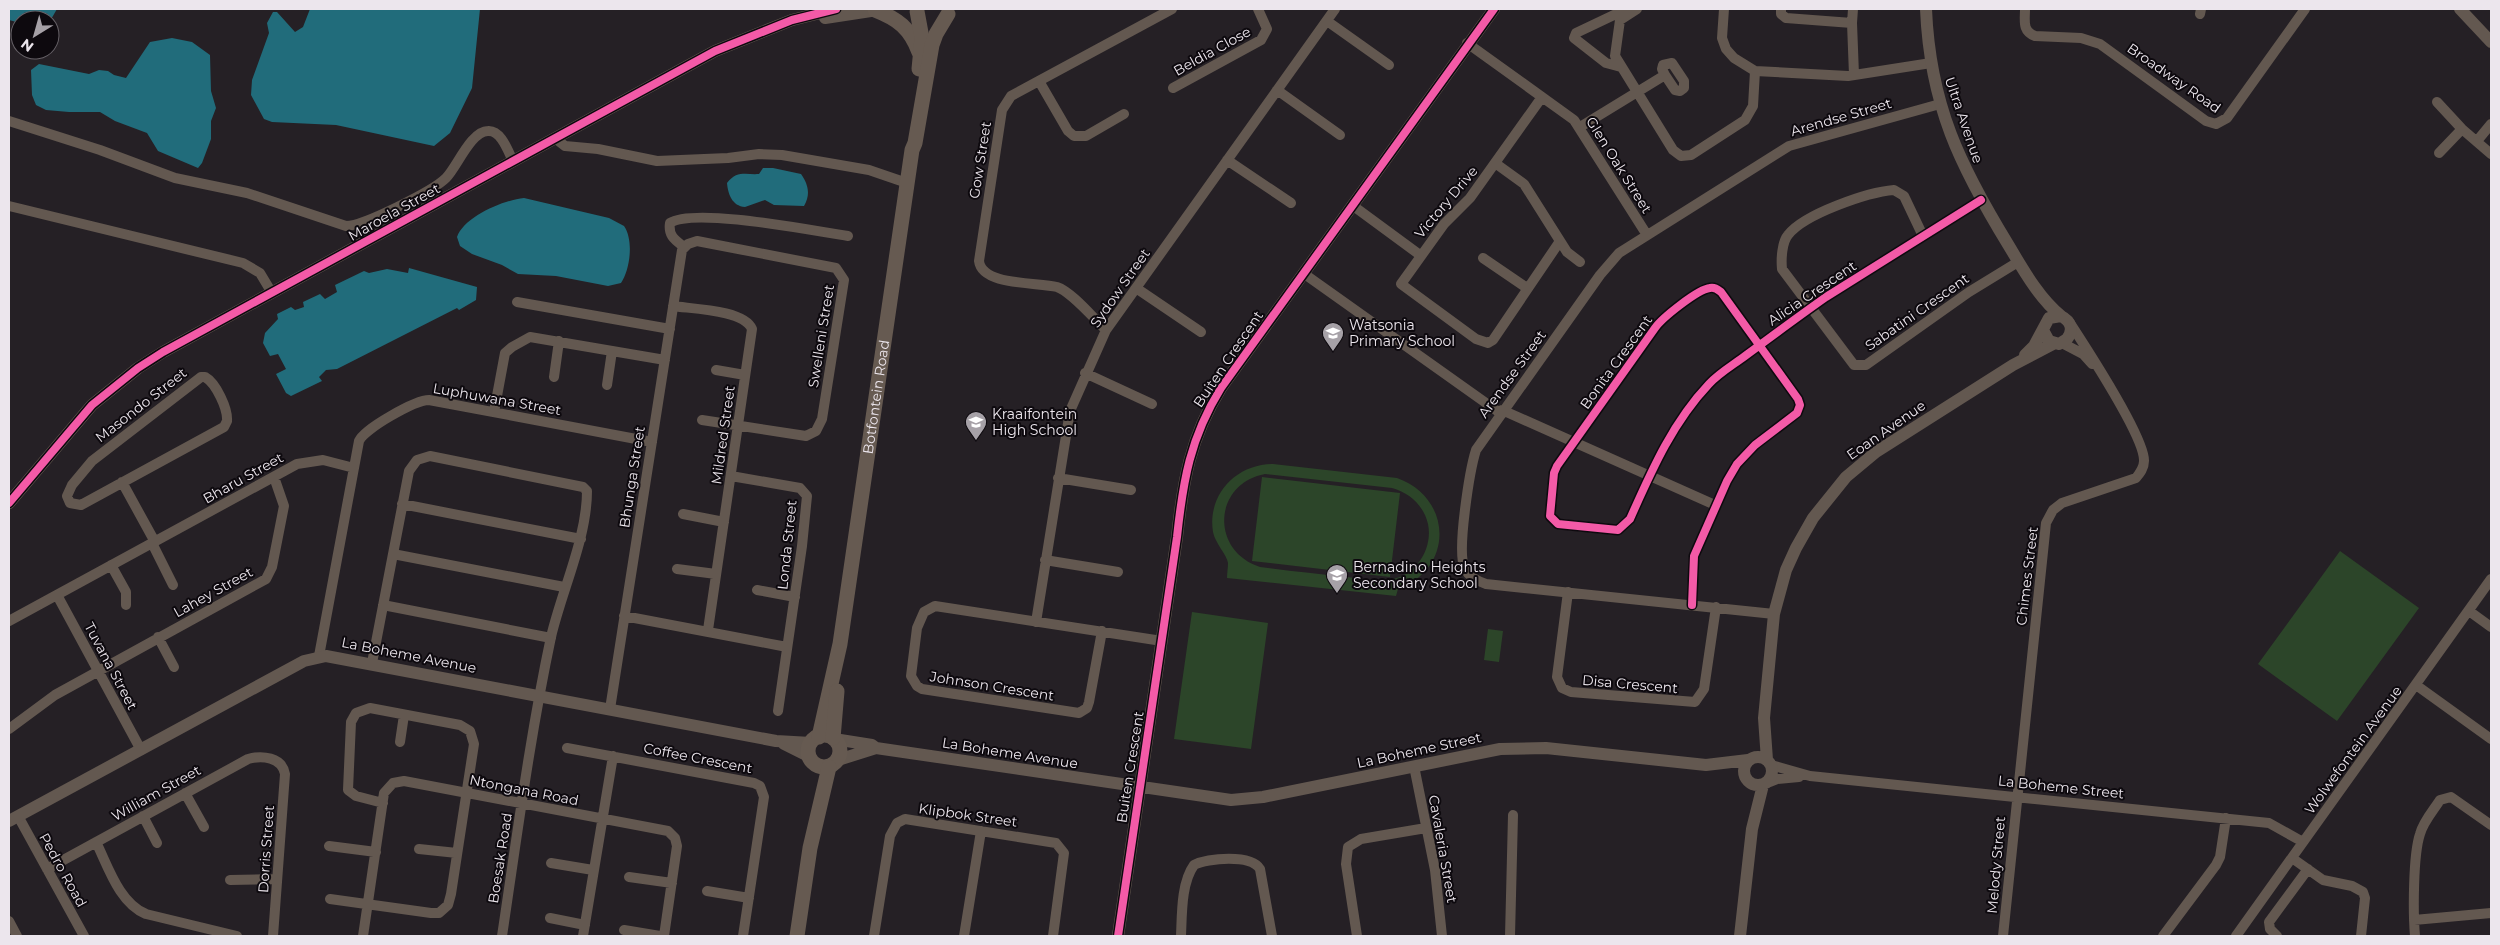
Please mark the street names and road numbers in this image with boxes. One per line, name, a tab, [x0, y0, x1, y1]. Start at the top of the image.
street label: Beldia Close	[1170, 22, 1254, 80]
street label: Broadway Road	[2124, 39, 2224, 117]
street label: Ultra Avenue	[1941, 74, 1987, 166]
street label: Arendse Street	[1788, 94, 1894, 140]
street label: Glen Oak Street	[1582, 113, 1656, 217]
street label: Gow Street	[965, 120, 995, 200]
street label: Victory Drive	[1411, 162, 1481, 242]
street label: Maroela Street	[345, 179, 443, 245]
street label: Sydow Street	[1086, 245, 1154, 331]
street label: Alicia Crescent	[1764, 257, 1860, 329]
street label: Sabatini Crescent	[1861, 269, 1973, 355]
street label: Swelleni Street	[804, 283, 838, 389]
street label: Buiten Crescent	[1189, 307, 1267, 411]
street label: Bonita Crescent	[1576, 311, 1656, 413]
street label: Arendse Street	[1474, 326, 1550, 421]
street label: Botfontein Road	[859, 339, 893, 455]
street label: Masondo Street	[92, 364, 191, 446]
street label: Luphuwana Street	[431, 379, 563, 419]
street label: Mildred Street	[707, 384, 739, 486]
street label: Eoan Avenue	[1843, 396, 1929, 464]
street label: Bhunga Street	[615, 425, 649, 529]
street label: Bharu Street	[200, 448, 287, 508]
street label: Londa Street	[773, 499, 801, 591]
street label: Chimes Street	[2012, 525, 2042, 626]
street label: Lahey Street	[170, 563, 256, 621]
street label: Tuvana Street	[80, 619, 142, 713]
street label: La Boheme Avenue	[340, 633, 478, 677]
street label: Johnson Crescent	[928, 667, 1056, 705]
street label: Disa Crescent	[1581, 671, 1679, 697]
street label: Wolwefontein Avenue	[2300, 682, 2406, 818]
street label: Buiten Crescent	[1112, 710, 1148, 824]
street label: La Boheme Street	[1355, 728, 1483, 772]
street label: La Boheme Avenue	[941, 733, 1079, 773]
street label: Coffee Crescent	[642, 739, 754, 777]
street label: William Street	[108, 761, 204, 825]
street label: Ntongana Road	[468, 771, 580, 809]
street label: La Boheme Street	[1997, 771, 2125, 803]
street label: Cavaleria Street	[1425, 794, 1461, 905]
street label: Klipbok Street	[917, 799, 1019, 831]
street label: Dorris Street	[254, 804, 278, 893]
street label: Boesak Road	[484, 811, 516, 905]
street label: Melody Street	[1983, 815, 2009, 914]
street label: Pedro Road	[35, 830, 91, 910]

